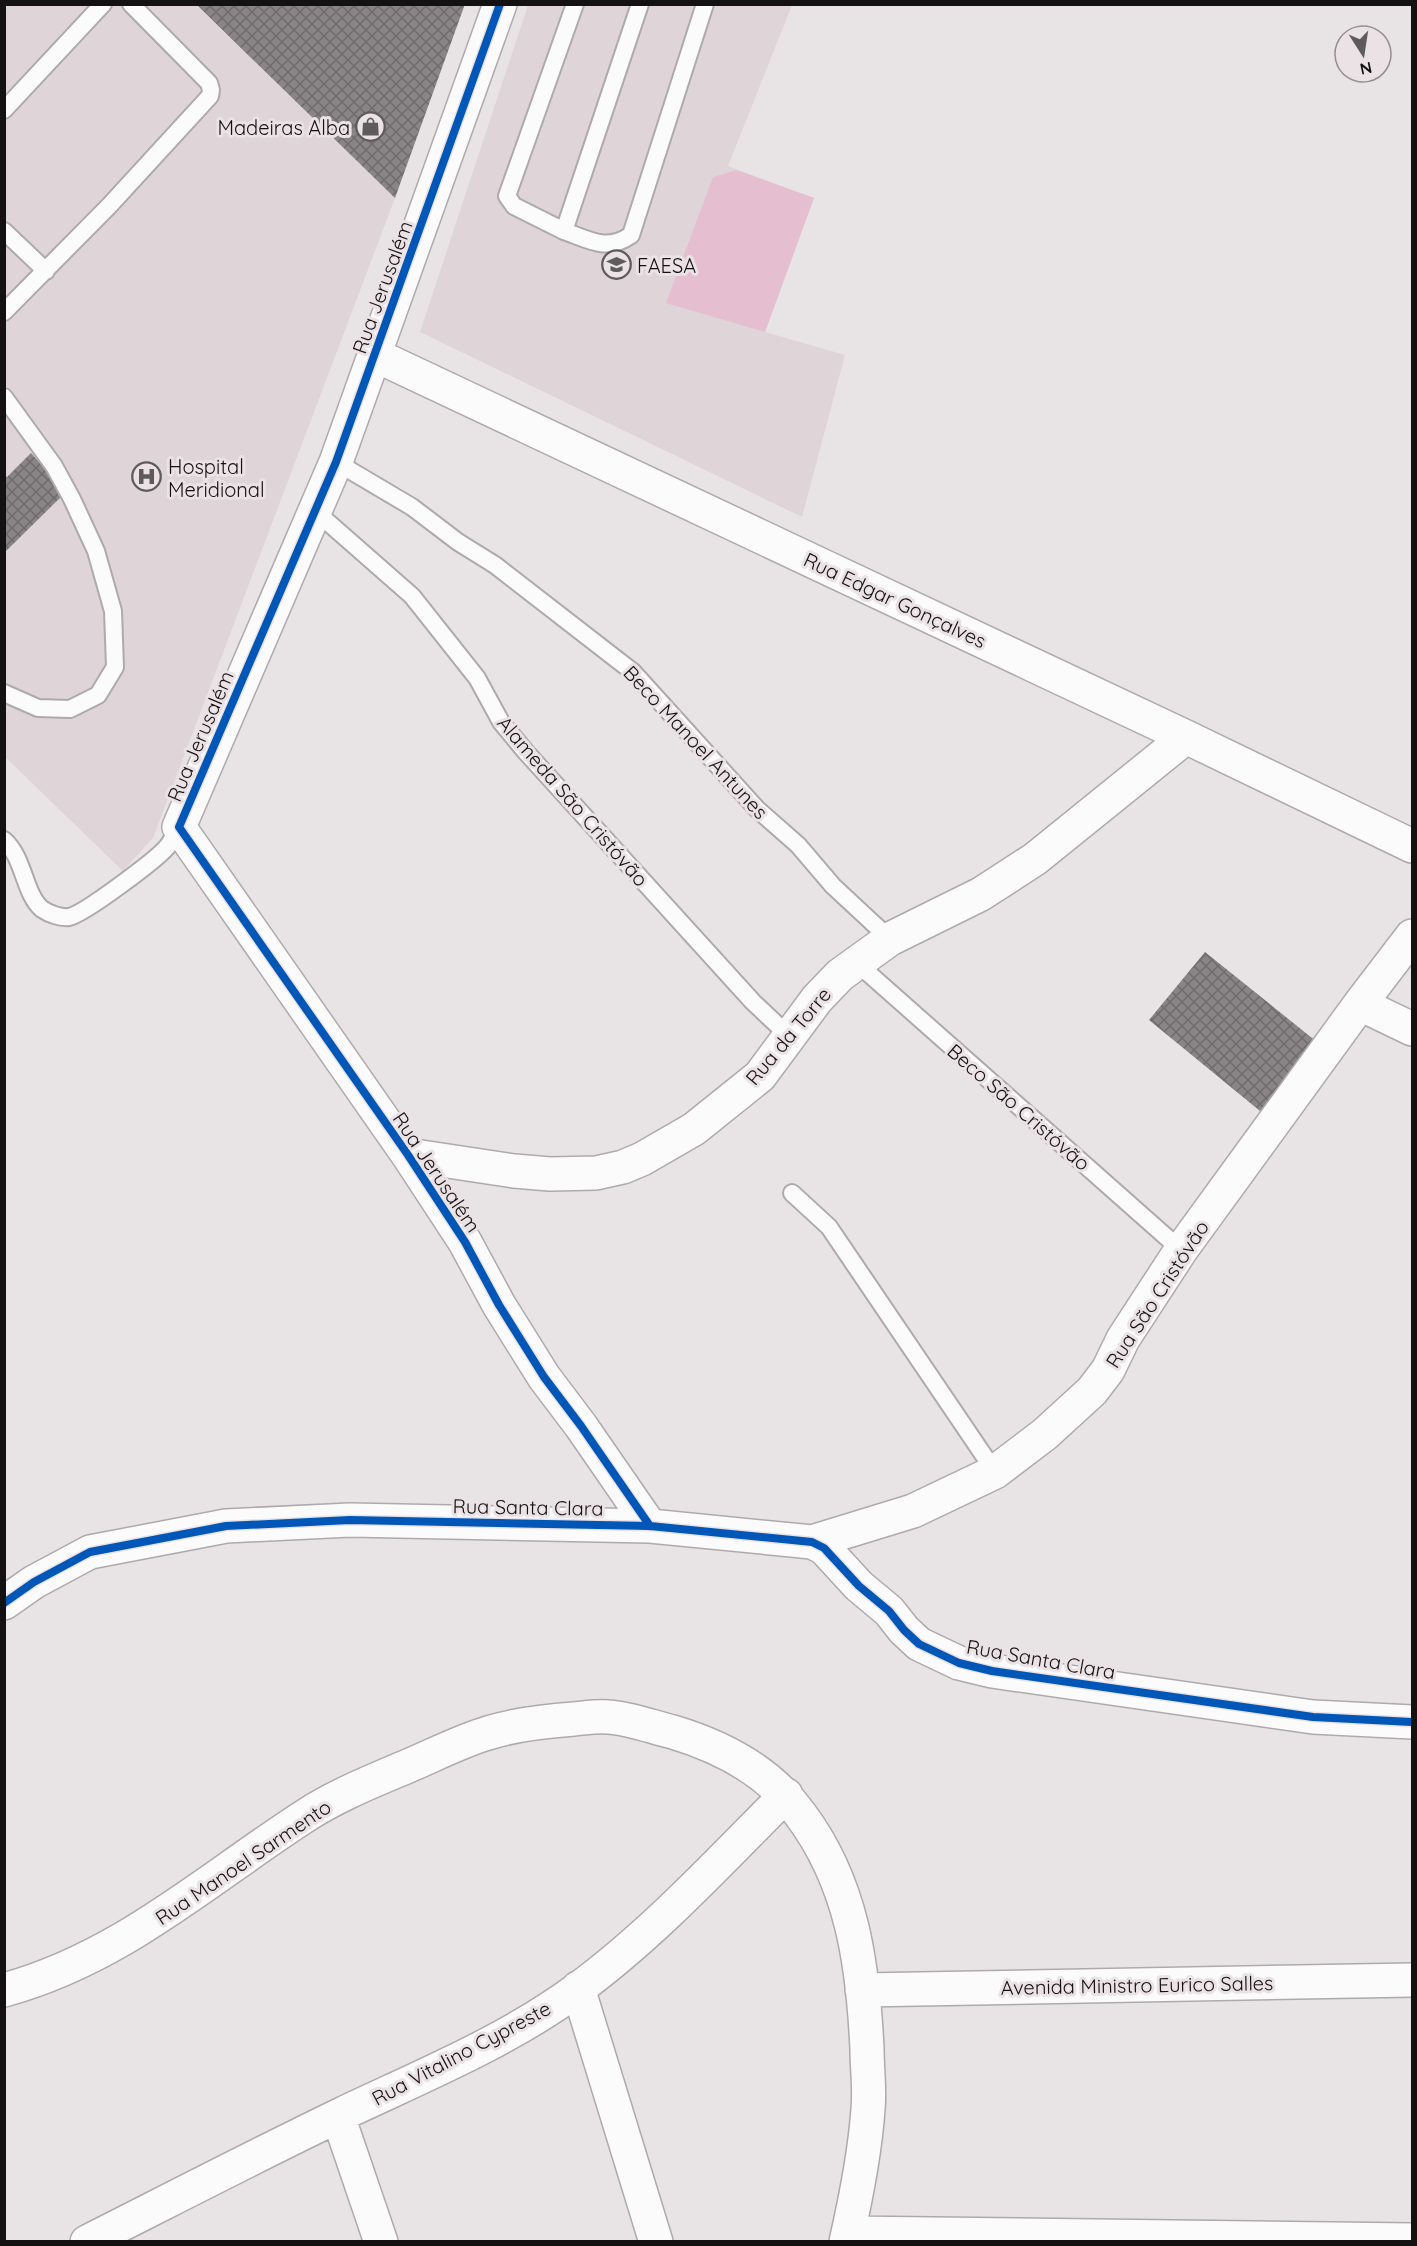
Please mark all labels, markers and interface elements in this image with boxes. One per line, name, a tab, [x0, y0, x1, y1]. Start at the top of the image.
north arrow	[1333, 24, 1393, 84]
text: N	[1358, 58, 1374, 80]
shop icon: Madeiras Alba	[355, 111, 387, 143]
place label: Madeiras Alba	[217, 115, 350, 140]
street label: Rua Jerusalém	[346, 217, 418, 357]
school or university icon: FAESA	[600, 249, 632, 281]
place label: FAESA	[637, 253, 696, 278]
place label: Hospital Meridional	[168, 454, 265, 502]
hospital icon: Hospital Meridional	[131, 461, 163, 493]
street label: Rua Edgar Gonçalves	[800, 547, 990, 653]
street label: Beco Manoel Antunes	[618, 660, 774, 824]
street label: Rua Jerusalém	[161, 667, 239, 805]
street label: Alameda São Cristóvão	[492, 711, 654, 891]
street label: Rua da Torre	[740, 982, 836, 1090]
street label: Beco São Cristóvão	[942, 1038, 1096, 1176]
street label: Rua Jerusalém	[388, 1107, 486, 1237]
street label: Rua São Cristóvão	[1100, 1215, 1214, 1373]
street label: Rua Santa Clara	[452, 1493, 604, 1521]
street label: Rua Santa Clara	[965, 1634, 1117, 1684]
street label: Rua Manoel Sarmento	[150, 1794, 336, 1930]
street label: Avenida Ministro Eurico Salles	[1000, 1970, 1274, 2000]
street label: Rua Vitalino Cypreste	[367, 1995, 555, 2111]

